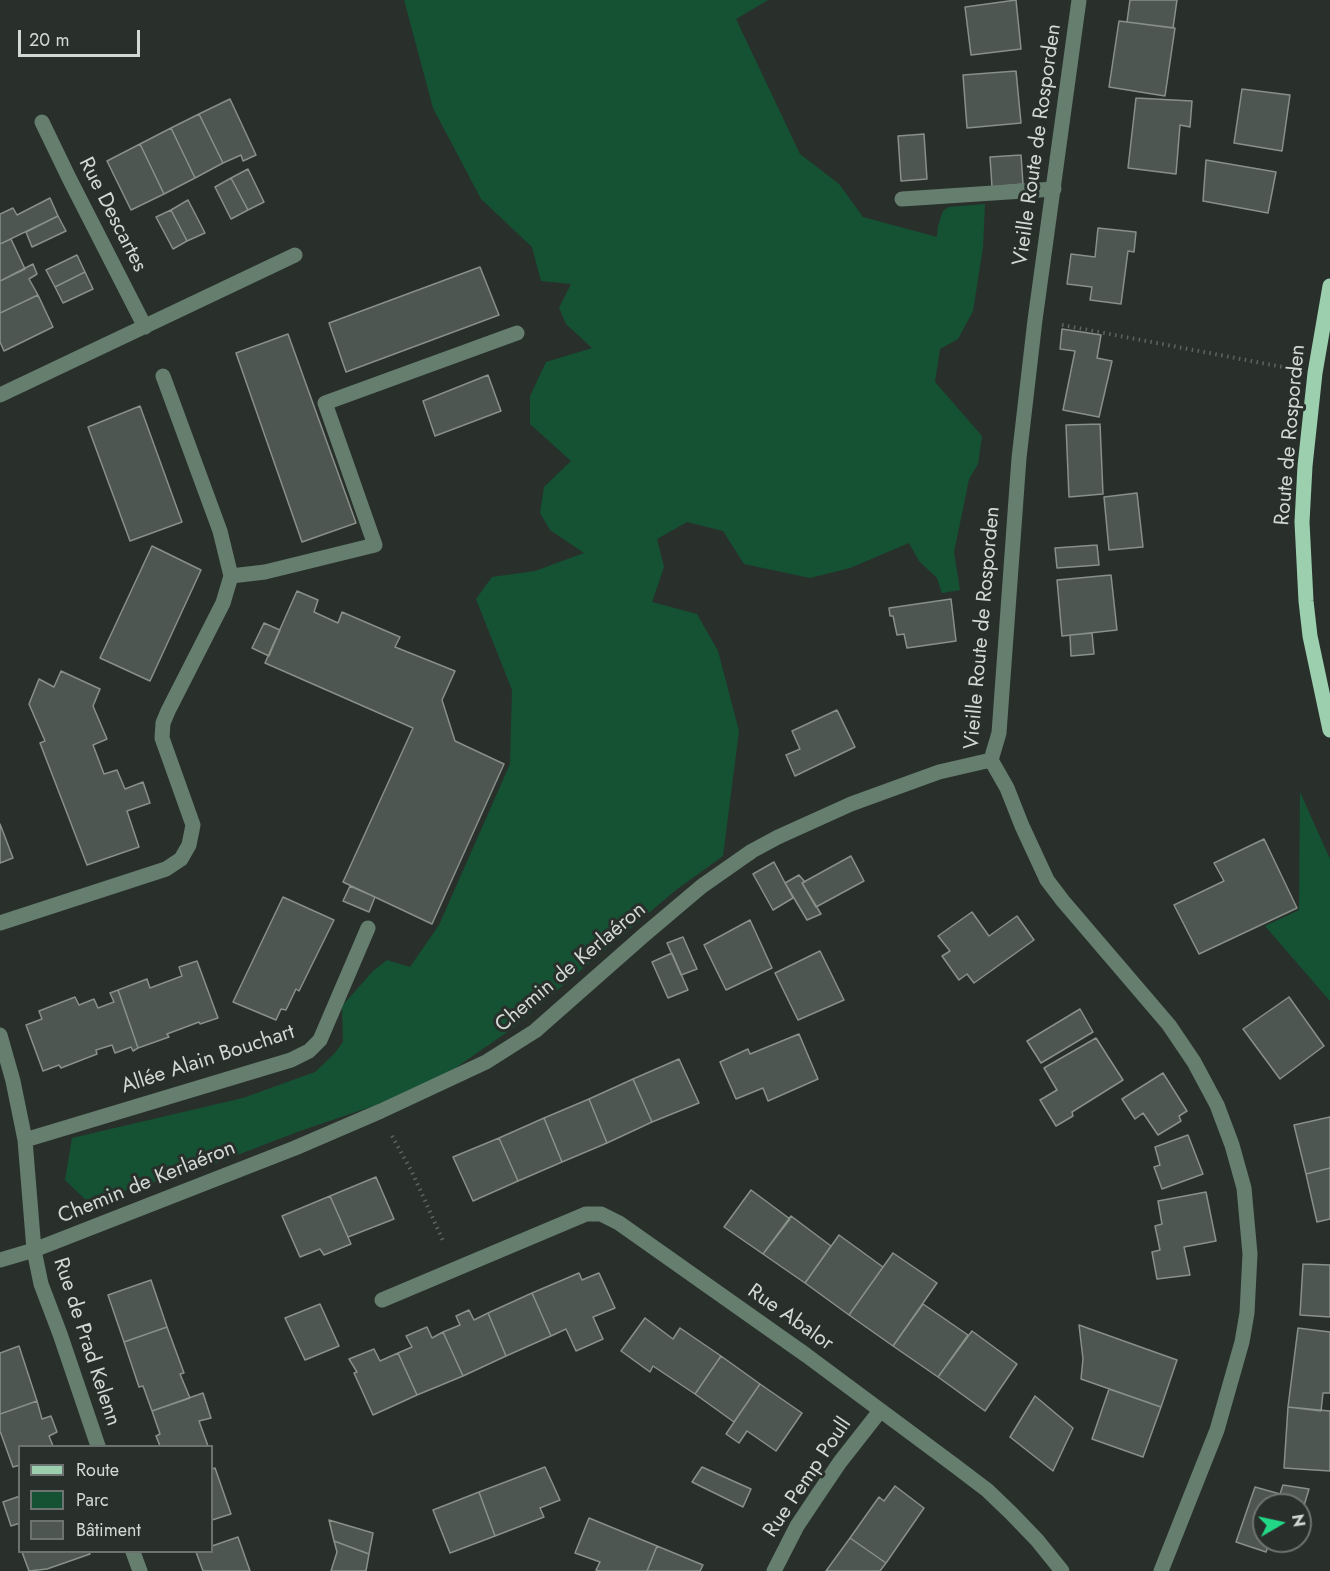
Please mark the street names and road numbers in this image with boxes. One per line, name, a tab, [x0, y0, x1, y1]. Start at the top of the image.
street label: Vieille Route de Rosporden	[1009, 22, 1067, 268]
street label: Rue Descartes	[72, 154, 152, 276]
street label: Route de Rosporden	[1271, 343, 1311, 527]
street label: Vieille Route de Rosporden	[960, 505, 1006, 751]
street label: Chemin de Kerlaéron	[491, 898, 651, 1038]
street label: Allée Alain Bouchart	[118, 1020, 298, 1100]
street label: Chemin de Kerlaéron	[55, 1136, 239, 1230]
street label: Rue de Prad Kelenn	[47, 1255, 125, 1429]
street label: Rue Abalor	[742, 1279, 838, 1357]
street label: Rue Pemp Poull	[759, 1413, 857, 1543]

